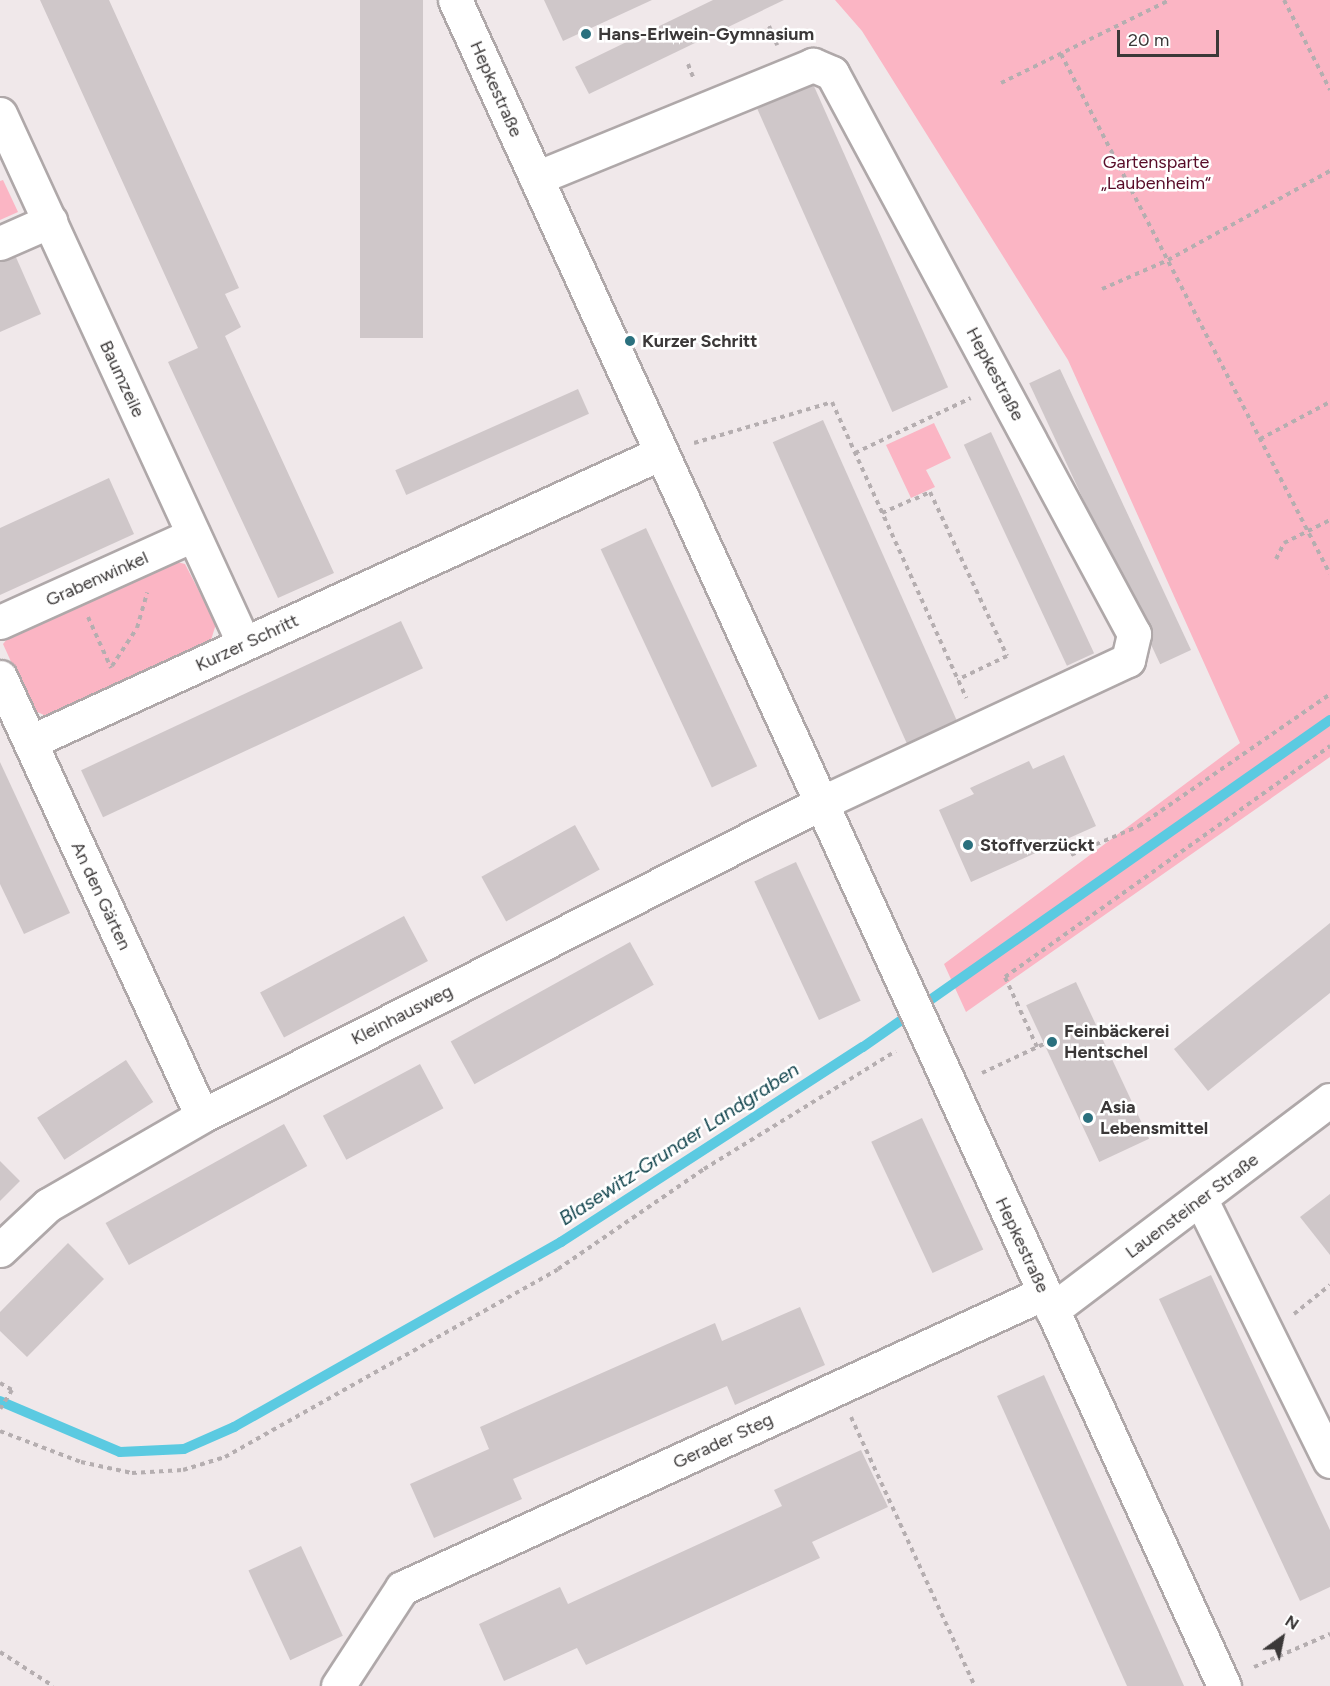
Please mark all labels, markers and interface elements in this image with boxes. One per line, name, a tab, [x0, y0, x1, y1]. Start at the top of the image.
scale bar	[1120, 18, 1222, 56]
place label: Hans-Erlwein-Gymnasium	[598, 23, 814, 45]
marker: Hans-Erlwein-Gymnasium	[579, 27, 593, 41]
text: 20 m	[1128, 29, 1169, 51]
street label: Hepkestraße	[465, 38, 527, 140]
park label: Gartensparte „Laubenheim“	[1101, 152, 1211, 195]
street label: Hepkestraße	[961, 324, 1029, 424]
place label: Kurzer Schritt	[642, 330, 758, 352]
marker: Kurzer Schritt	[623, 334, 637, 348]
street label: Baumzeile	[95, 337, 149, 421]
street label: Grabenwinkel	[42, 547, 152, 611]
street label: Kurzer Schritt	[192, 610, 302, 676]
place label: Stoffverzückt	[980, 834, 1095, 856]
street label: An den Gärten	[66, 838, 136, 954]
marker: Stoffverzückt	[961, 838, 975, 852]
street label: Kleinhausweg	[348, 980, 456, 1050]
place label: Feinbäckerei Hentschel	[1064, 1021, 1169, 1064]
marker: Feinbäckerei Hentschel	[1045, 1035, 1059, 1049]
water label: Blasewitz‐Grunaer Landgraben	[555, 1057, 803, 1231]
place label: Asia Lebensmittel	[1100, 1097, 1208, 1140]
marker: Asia Lebensmittel	[1081, 1111, 1095, 1125]
street label: Lauensteiner Straße	[1121, 1149, 1263, 1263]
street label: Hepkestraße	[990, 1194, 1054, 1296]
street label: Gerader Steg	[670, 1408, 776, 1474]
north arrow	[1252, 1608, 1312, 1668]
text: N	[1282, 1611, 1302, 1634]

